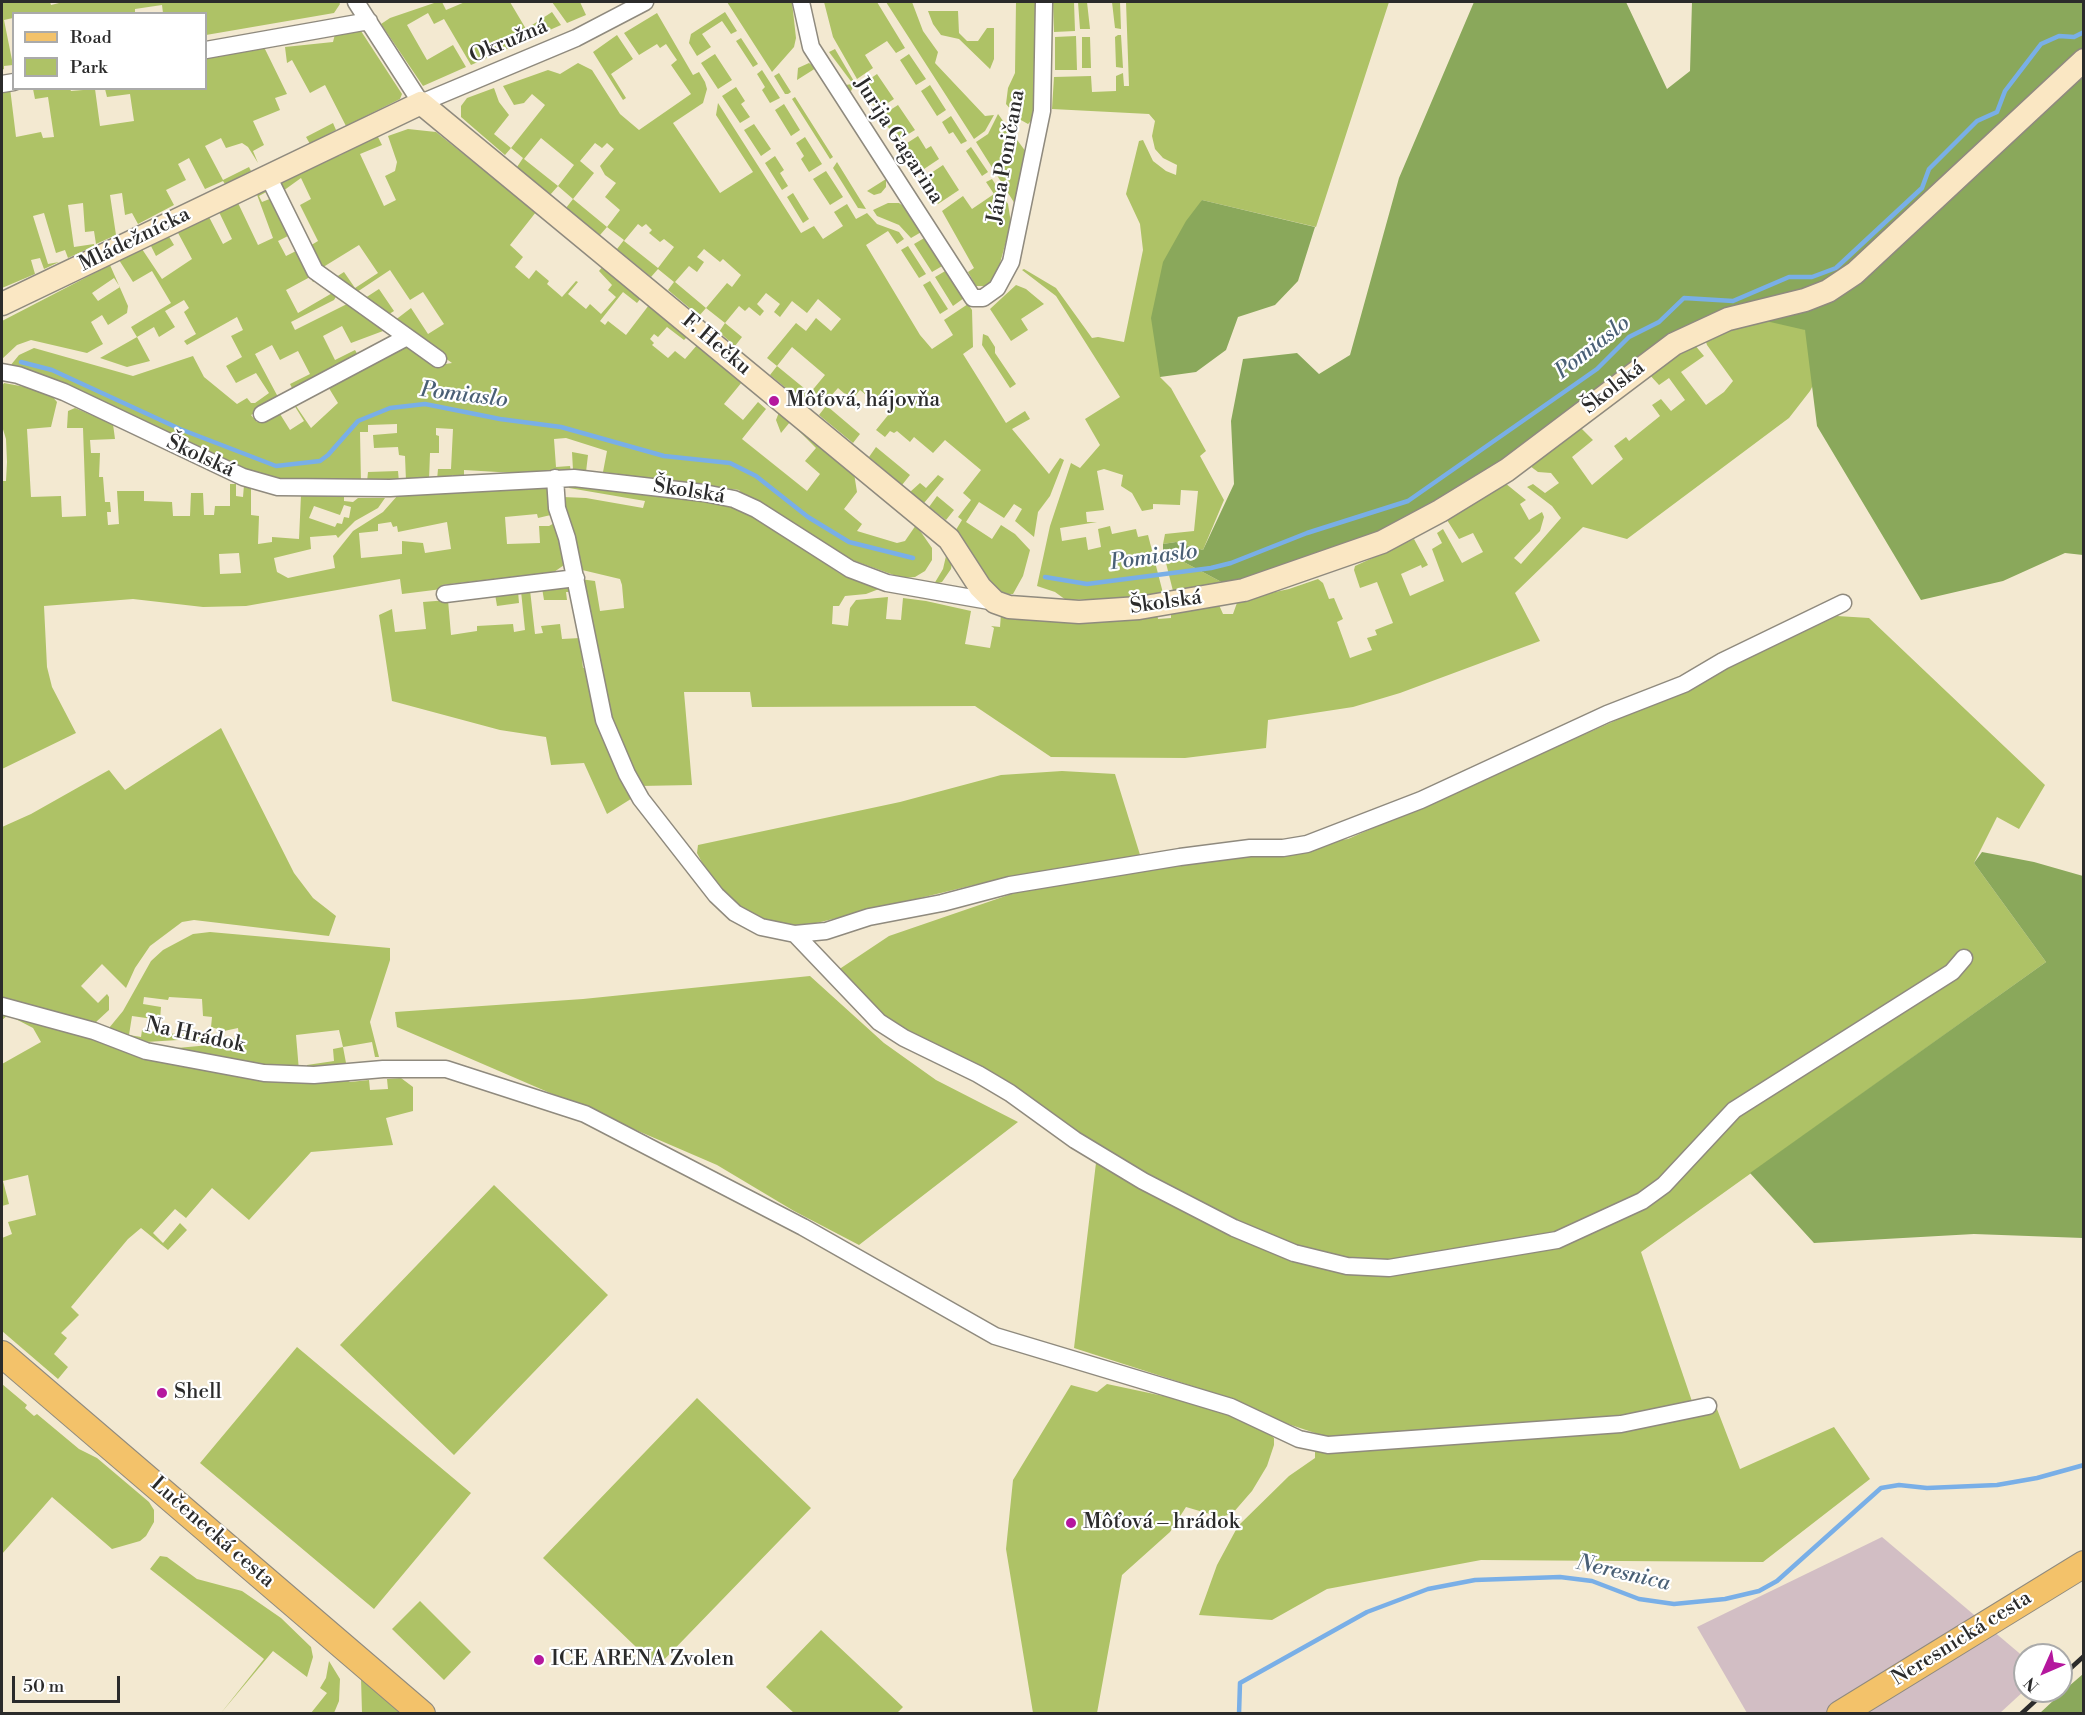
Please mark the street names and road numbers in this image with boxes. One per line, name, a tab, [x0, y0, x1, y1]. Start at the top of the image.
street label: Okružná	[466, 14, 552, 70]
street label: Jurija Gagarina	[848, 73, 948, 209]
street label: Jána Poničana	[983, 88, 1031, 226]
street label: Mládežnícka	[75, 202, 195, 278]
street label: F. Hečku	[676, 309, 756, 381]
street label: Školská	[1578, 356, 1650, 420]
street label: Školská	[162, 430, 238, 484]
street label: Školská	[651, 474, 727, 510]
street label: Školská	[1128, 585, 1204, 621]
street label: Na Hrádok	[143, 1013, 247, 1059]
street label: Lučenecká cesta	[145, 1472, 279, 1594]
street label: Neresnická cesta	[1887, 1586, 2037, 1692]

